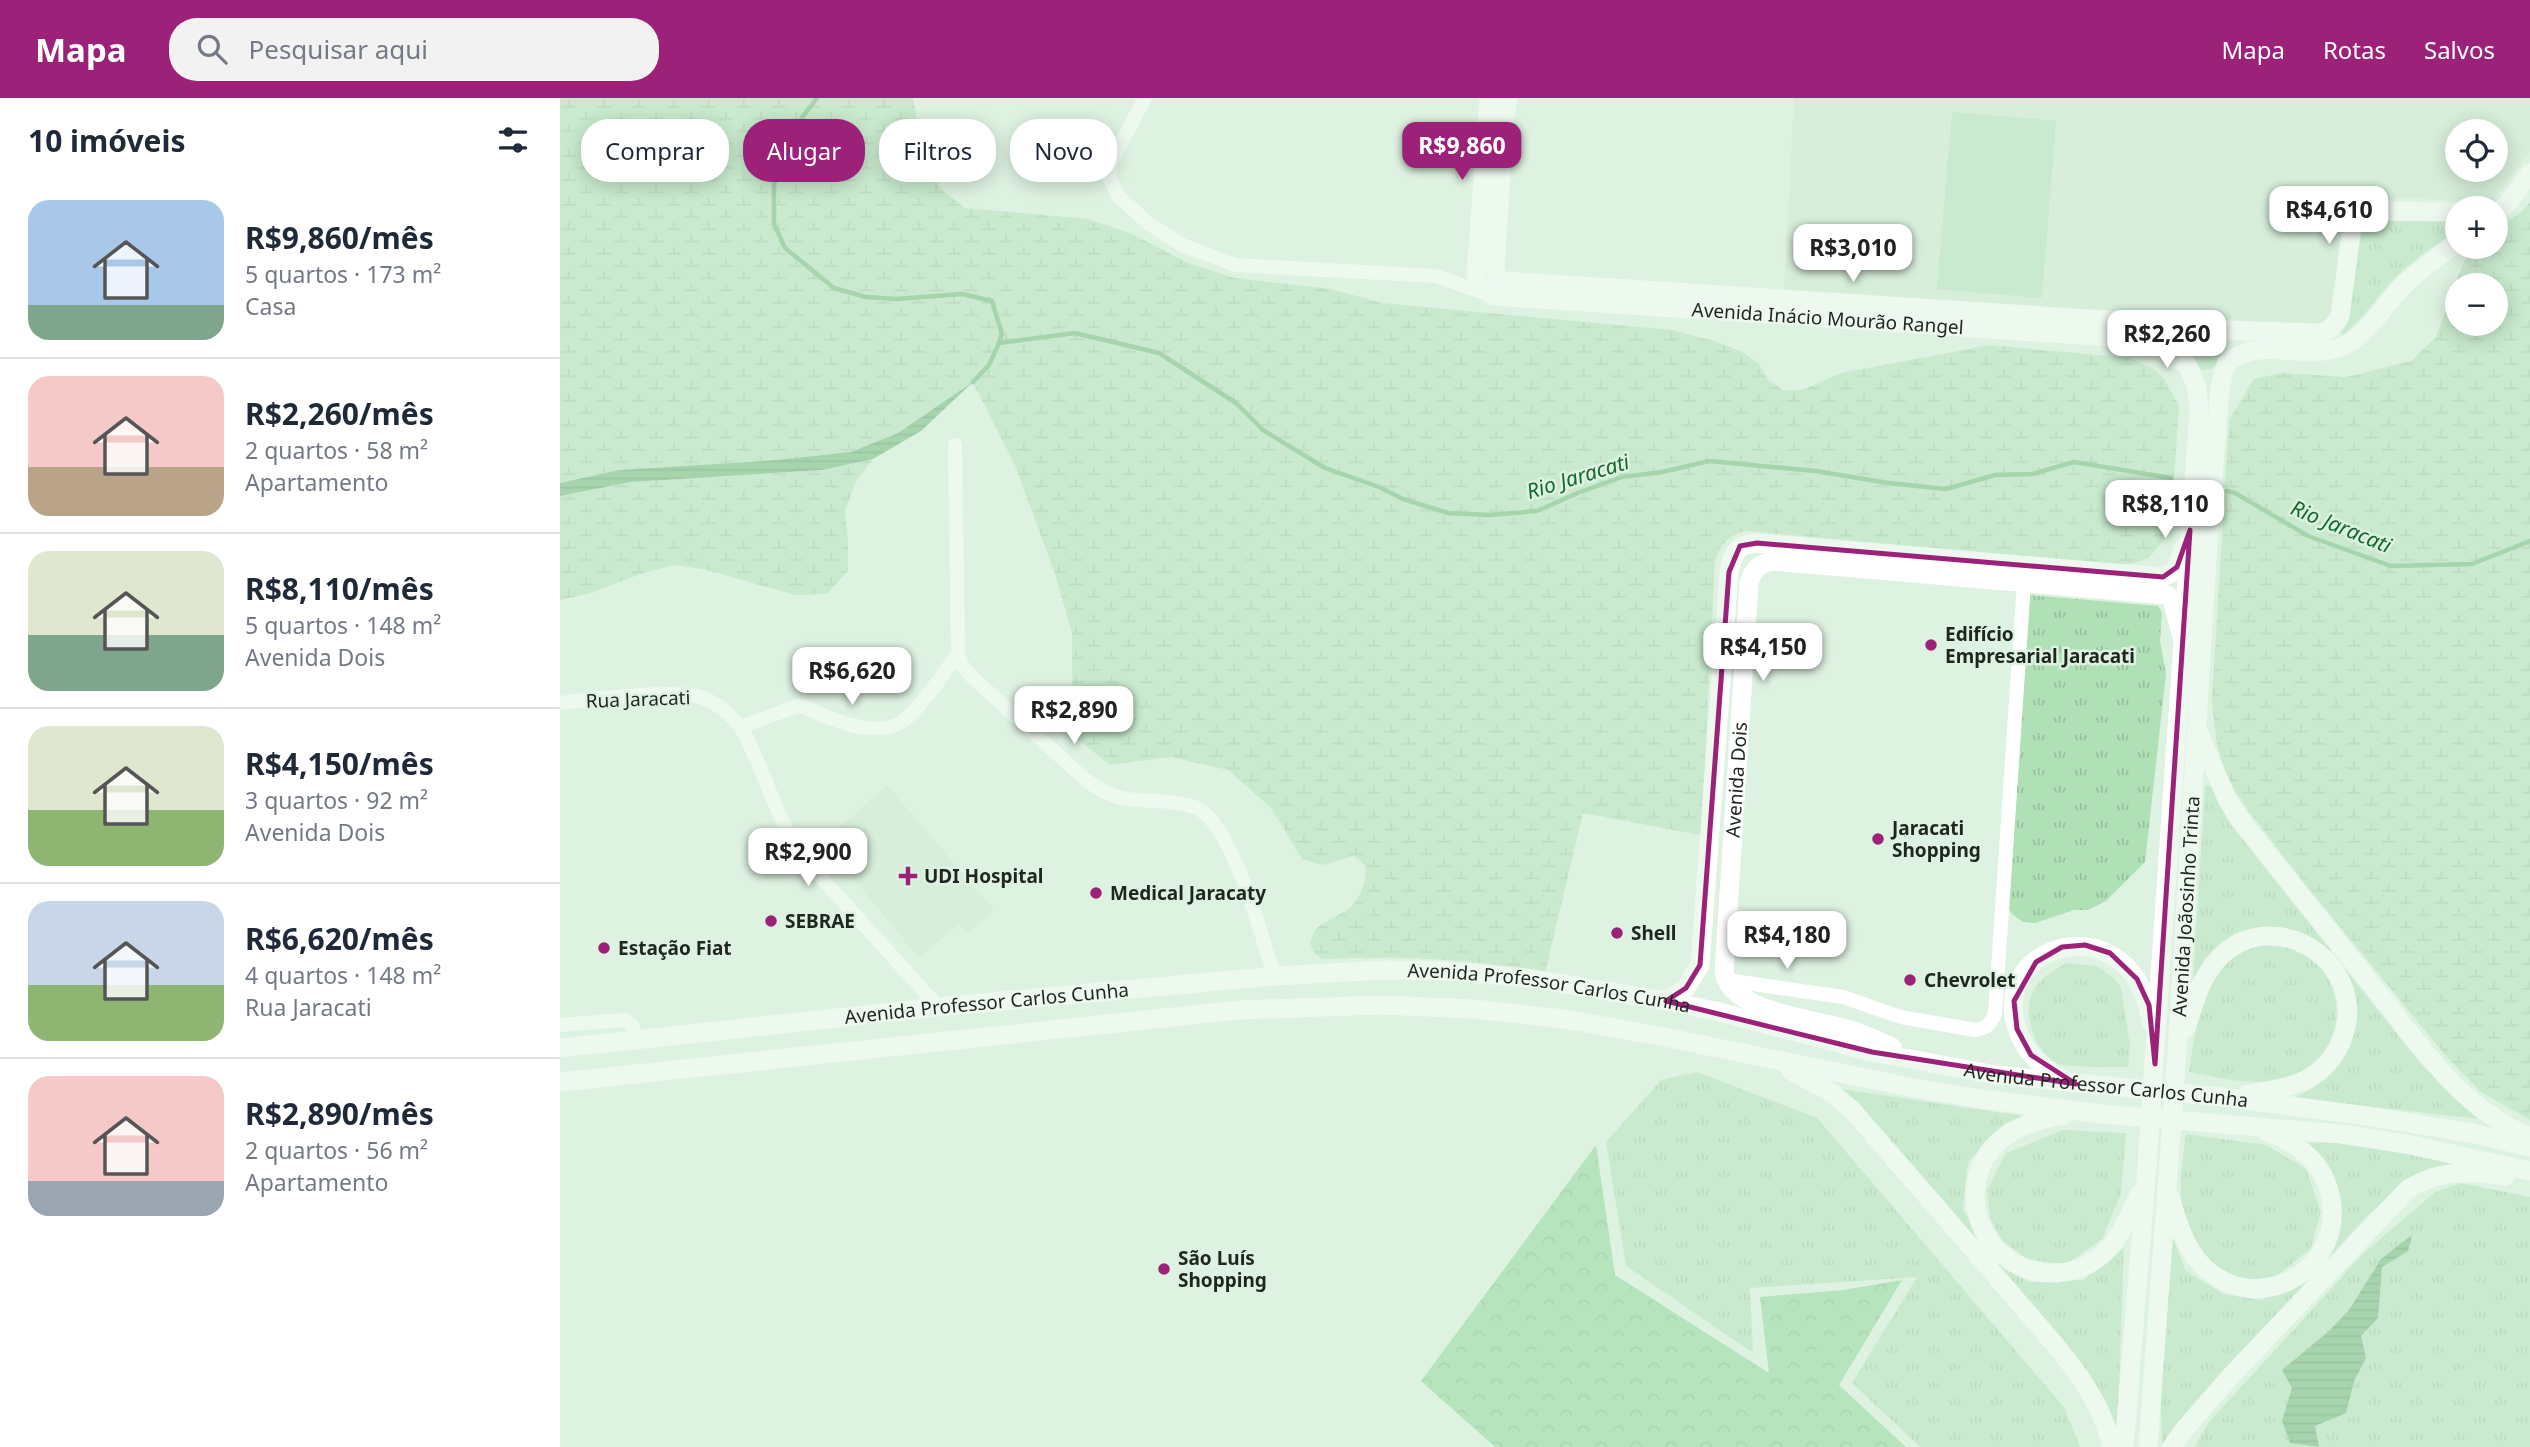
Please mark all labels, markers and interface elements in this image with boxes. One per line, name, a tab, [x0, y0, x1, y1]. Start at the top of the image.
search box	[169, 18, 659, 81]
text: Mapa	[35, 27, 127, 72]
icon: search	[193, 30, 231, 68]
text: Pesquisar aqui	[249, 31, 428, 67]
text: Mapa	[2221, 33, 2285, 66]
text: Rotas	[2323, 33, 2386, 66]
text: Salvos	[2424, 33, 2495, 66]
chip: Comprar	[581, 119, 729, 182]
chip: Alugar	[743, 119, 865, 182]
chip: Filtros	[879, 119, 996, 182]
chip: Novo	[1010, 119, 1117, 182]
map controls	[2445, 119, 2508, 336]
button: locate	[2445, 119, 2508, 182]
text: 10 imóveis	[28, 120, 186, 161]
icon: filters	[494, 121, 532, 159]
pin: R$9,860	[1397, 122, 1527, 182]
text: R$9,860	[1418, 129, 1506, 161]
pin: R$4,610	[2264, 186, 2394, 246]
text: R$4,610	[2285, 193, 2373, 225]
button: +	[2445, 196, 2508, 259]
text: R$9,860/mês	[245, 217, 434, 258]
pin: R$3,010	[1788, 225, 1918, 284]
icon: home	[84, 228, 168, 312]
text: R$3,010	[1809, 231, 1897, 263]
text: 5 quartos · 173 m²	[245, 258, 441, 290]
button: −	[2445, 273, 2508, 336]
text: Casa	[245, 290, 296, 322]
street label: Avenida Inácio Mourão Rangel	[1691, 296, 1964, 340]
pin: R$2,260	[2102, 310, 2232, 370]
text: R$2,260	[2123, 317, 2211, 349]
text: R$2,260/mês	[245, 393, 434, 434]
icon: home	[84, 404, 168, 488]
text: 2 quartos · 58 m²	[245, 434, 428, 466]
water label: Rio Jaracati	[1523, 447, 1633, 505]
text: Apartamento	[245, 466, 388, 498]
pin: R$8,110	[2100, 480, 2230, 540]
text: R$8,110	[2121, 487, 2209, 519]
water label: Rio Jaracati	[2287, 493, 2396, 559]
text: R$8,110/mês	[245, 568, 434, 609]
icon: home	[84, 579, 168, 663]
text: 5 quartos · 148 m²	[245, 609, 441, 641]
place label: Edifício Empresarial Jaracati	[1945, 621, 2135, 669]
pin: R$4,150	[1698, 624, 1828, 683]
text: R$4,150	[1719, 630, 1807, 662]
marker: Edifício Empresarial Jaracati	[1923, 637, 1939, 653]
text: Avenida Dois	[245, 641, 385, 673]
pin: R$6,620	[787, 648, 917, 707]
text: R$6,620	[808, 654, 896, 686]
street label: Rua Jaracati	[585, 684, 691, 714]
pin: R$2,890	[1009, 686, 1139, 746]
text: R$2,890	[1030, 693, 1118, 725]
street label: Avenida Dois	[1720, 721, 1753, 838]
text: R$4,150/mês	[245, 743, 434, 784]
icon: home	[84, 754, 168, 838]
text: 3 quartos · 92 m²	[245, 784, 428, 816]
street label: Avenida Joãosinho Trinta	[2166, 795, 2206, 1017]
place label: Jaracati Shopping	[1890, 815, 1981, 863]
text: Avenida Dois	[245, 816, 385, 848]
pin: R$2,900	[743, 828, 873, 888]
marker: Jaracati Shopping	[1870, 831, 1886, 847]
text: R$2,900	[764, 835, 852, 867]
place label: UDI Hospital	[924, 863, 1044, 889]
marker: UDI Hospital	[898, 866, 918, 886]
place label: Medical Jaracaty	[1110, 880, 1266, 906]
marker: Medical Jaracaty	[1088, 885, 1104, 901]
place label: SEBRAE	[785, 908, 855, 934]
pin: R$4,180	[1722, 912, 1852, 971]
marker: SEBRAE	[763, 913, 779, 929]
text: R$6,620/mês	[245, 918, 434, 959]
text: R$4,180	[1743, 918, 1831, 950]
place label: Shell	[1631, 920, 1677, 946]
marker: Shell	[1609, 925, 1625, 941]
icon: home	[84, 929, 168, 1013]
place label: Estação Fiat	[618, 935, 732, 961]
marker: Estação Fiat	[596, 940, 612, 956]
street label: Avenida Professor Carlos Cunha	[1407, 957, 1693, 1019]
text: 4 quartos · 148 m²	[245, 959, 441, 991]
place label: Chevrolet	[1924, 967, 2016, 993]
marker: Chevrolet	[1902, 972, 1918, 988]
street label: Avenida Professor Carlos Cunha	[843, 976, 1130, 1030]
text: Rua Jaracati	[245, 991, 372, 1023]
street label: Avenida Professor Carlos Cunha	[1962, 1056, 2250, 1113]
text: R$2,890/mês	[245, 1093, 434, 1134]
icon: home	[84, 1104, 168, 1188]
text: 2 quartos · 56 m²	[245, 1134, 428, 1166]
text: Apartamento	[245, 1166, 388, 1198]
place label: São Luís Shopping	[1178, 1245, 1267, 1293]
marker: São Luís Shopping	[1156, 1261, 1172, 1277]

